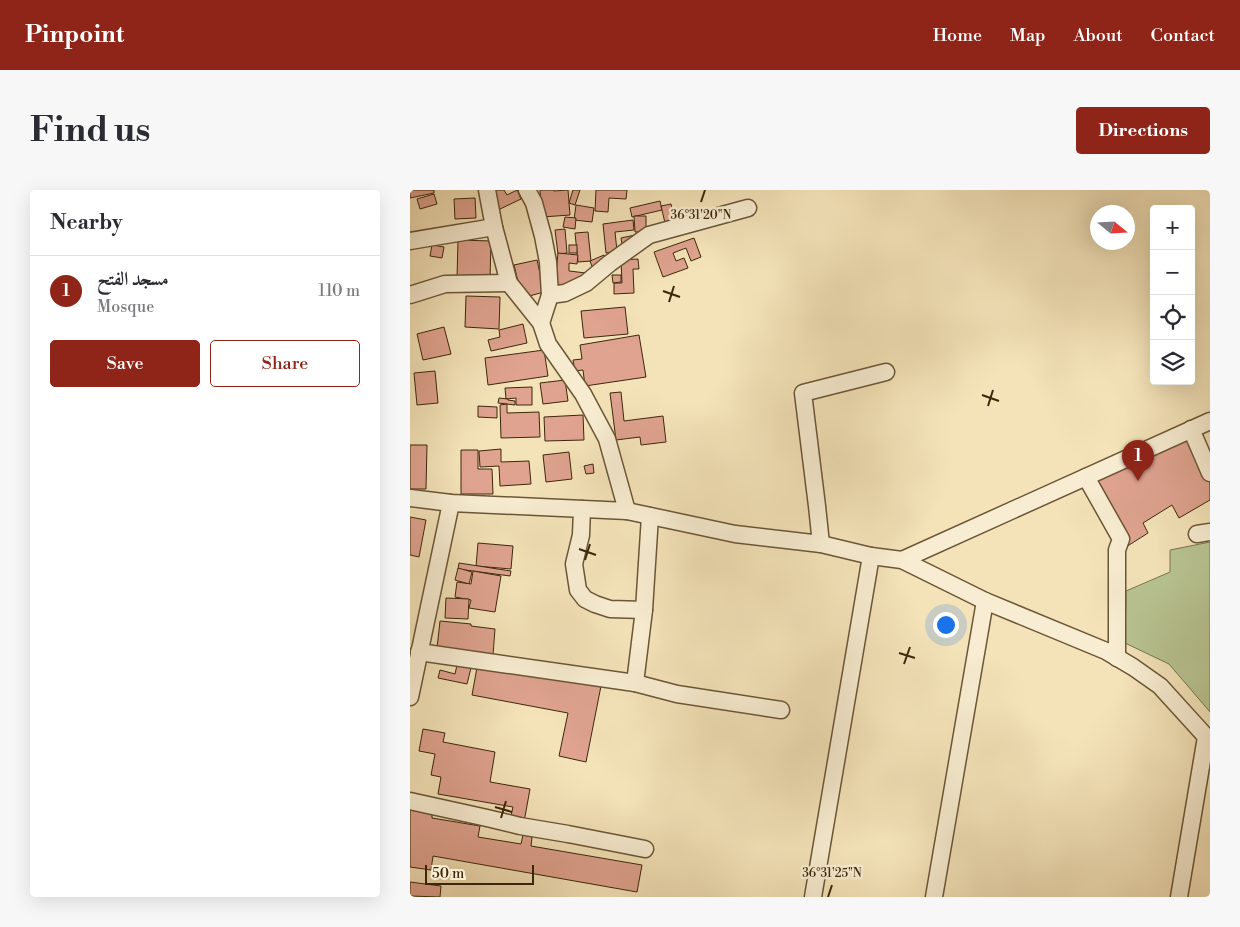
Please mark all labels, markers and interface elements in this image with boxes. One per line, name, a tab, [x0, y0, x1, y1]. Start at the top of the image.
text: Pinpoint	[25, 20, 124, 50]
text: Home	[933, 24, 982, 47]
text: Map	[1010, 24, 1046, 47]
text: About	[1074, 24, 1123, 47]
text: Contact	[1151, 24, 1215, 47]
button: Directions	[1076, 107, 1210, 154]
text: Find us	[30, 109, 150, 152]
north arrow	[1090, 205, 1135, 250]
map controls	[1150, 205, 1195, 385]
button: +	[1150, 205, 1195, 250]
text: 36°31'20"N	[671, 208, 732, 223]
text: Nearby	[50, 210, 123, 236]
button: −	[1150, 250, 1195, 295]
text: مسجد الفتح	[97, 267, 169, 291]
text: 1	[62, 281, 70, 301]
text: 110 m	[318, 281, 360, 301]
button: locate	[1150, 295, 1195, 340]
text: Mosque	[97, 297, 154, 317]
button: Save	[50, 340, 200, 387]
button: Share	[210, 340, 360, 387]
button: layers	[1150, 340, 1195, 385]
pin: 1	[1122, 440, 1154, 481]
your location	[933, 612, 959, 638]
scale bar	[425, 862, 534, 885]
text: 50 m	[432, 865, 464, 883]
text: 36°31'25"N	[802, 866, 862, 881]

